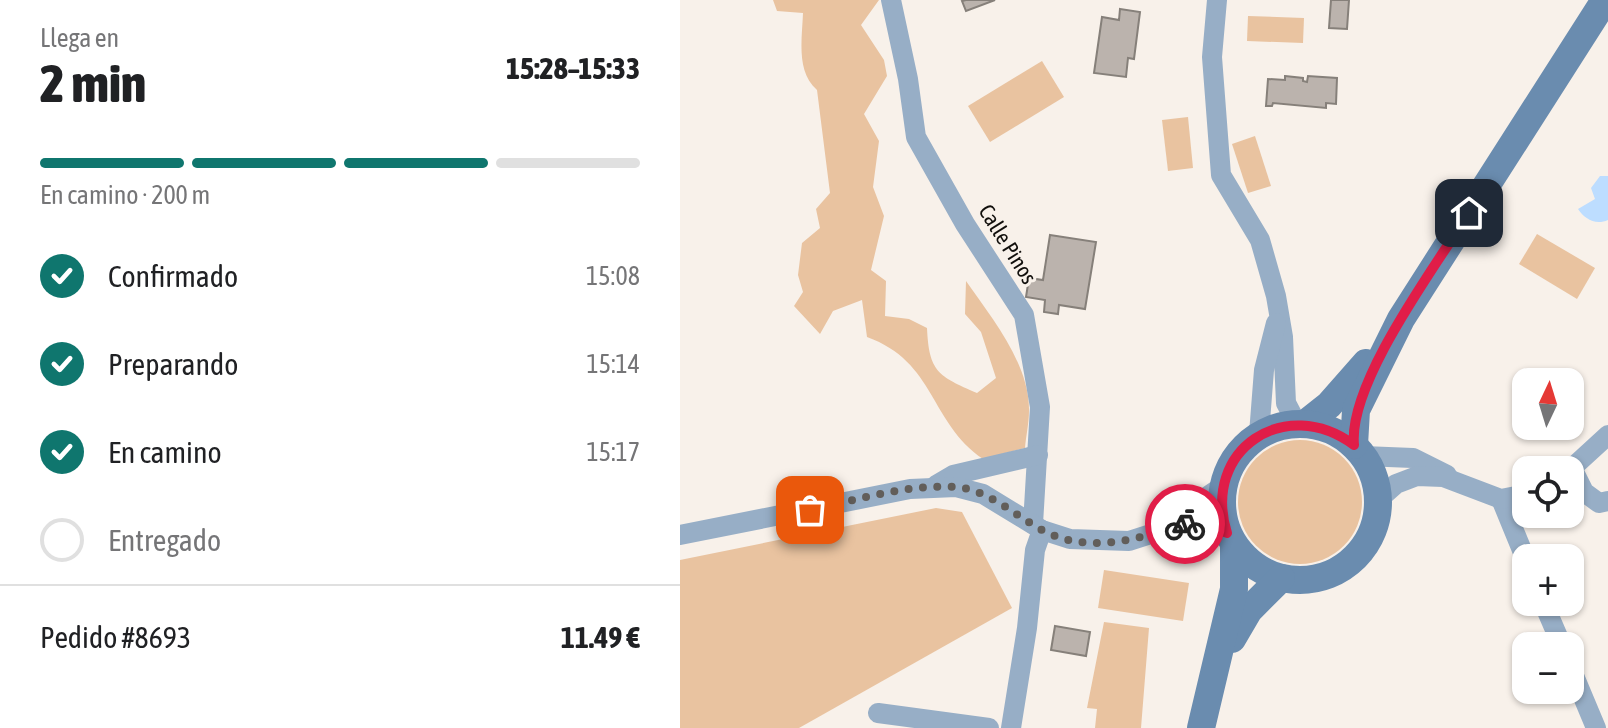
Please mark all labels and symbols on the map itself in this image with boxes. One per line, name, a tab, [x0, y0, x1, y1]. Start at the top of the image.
pin	[1435, 179, 1503, 247]
street label: Calle Pinos	[973, 199, 1043, 289]
north arrow	[1512, 368, 1584, 440]
pin	[776, 476, 844, 544]
courier	[1145, 484, 1225, 564]

